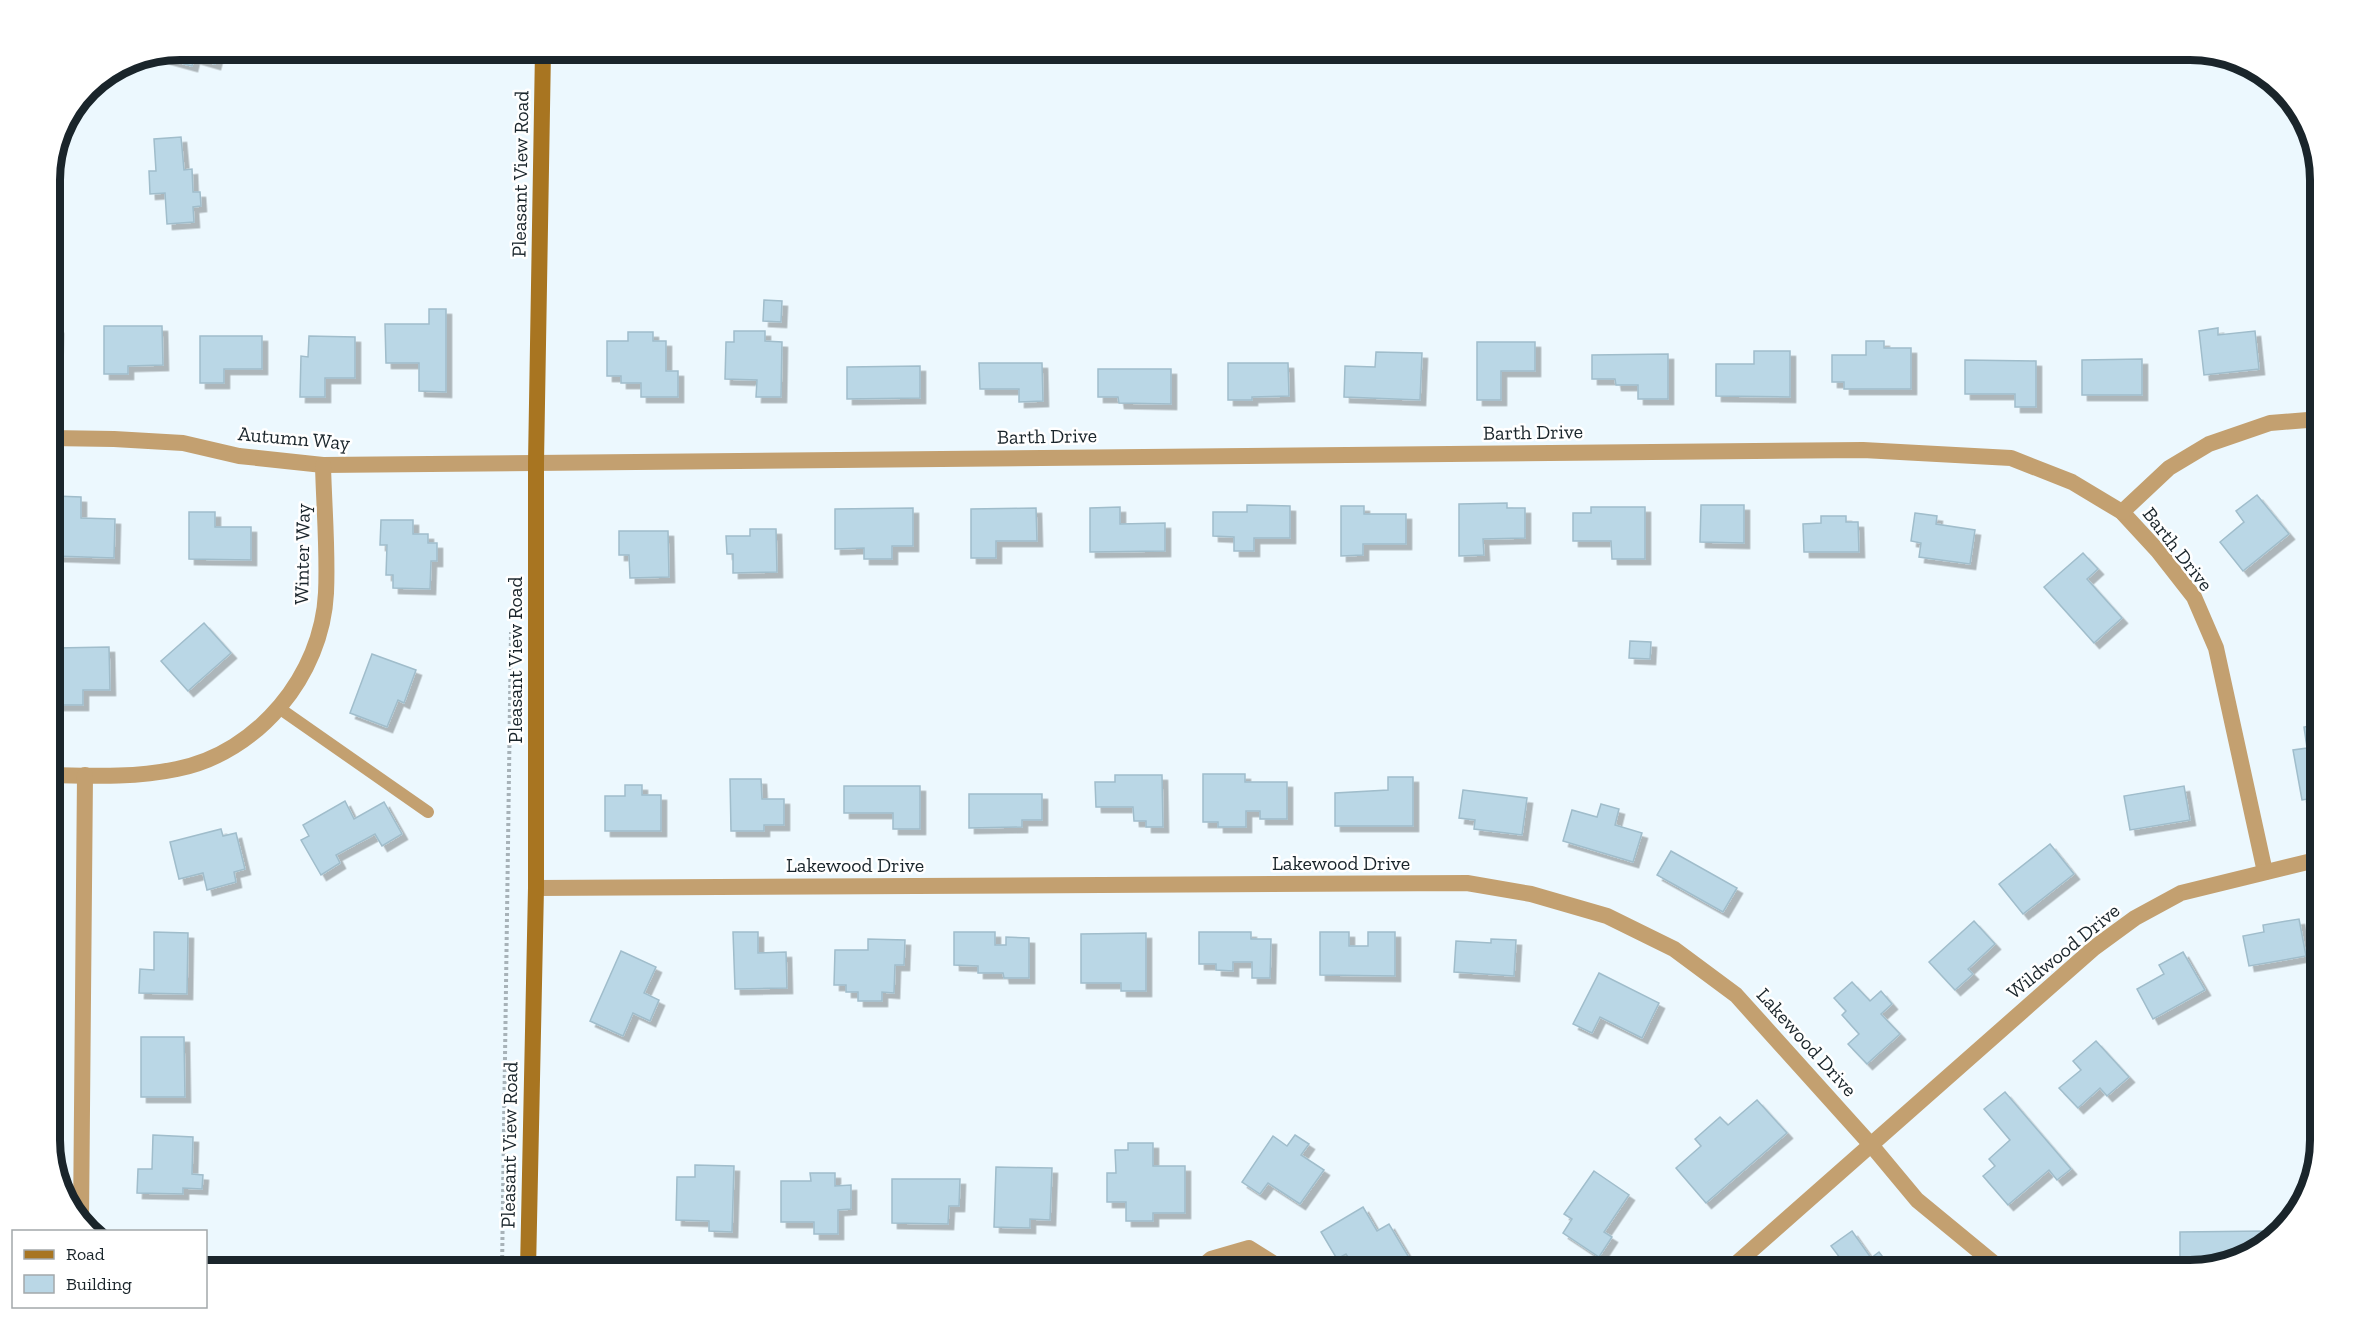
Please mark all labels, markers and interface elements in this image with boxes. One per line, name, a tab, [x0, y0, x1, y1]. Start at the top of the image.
street label: Pleasant View Road	[507, 90, 533, 258]
street label: Barth Drive	[1483, 419, 1583, 445]
street label: Autumn Way	[237, 421, 352, 455]
street label: Barth Drive	[997, 423, 1097, 449]
street label: Winter Way	[289, 502, 315, 605]
street label: Barth Drive	[2138, 502, 2218, 596]
street label: Pleasant View Road	[503, 577, 527, 743]
street label: Lakewood Drive	[1272, 851, 1410, 875]
street label: Lakewood Drive	[786, 853, 924, 877]
street label: Wildwood Drive	[2002, 898, 2124, 1004]
street label: Lakewood Drive	[1752, 983, 1862, 1101]
street label: Pleasant View Road	[496, 1061, 522, 1229]
legend	[12, 1230, 207, 1308]
text: Road	[66, 1243, 105, 1265]
text: Building	[66, 1273, 132, 1295]

